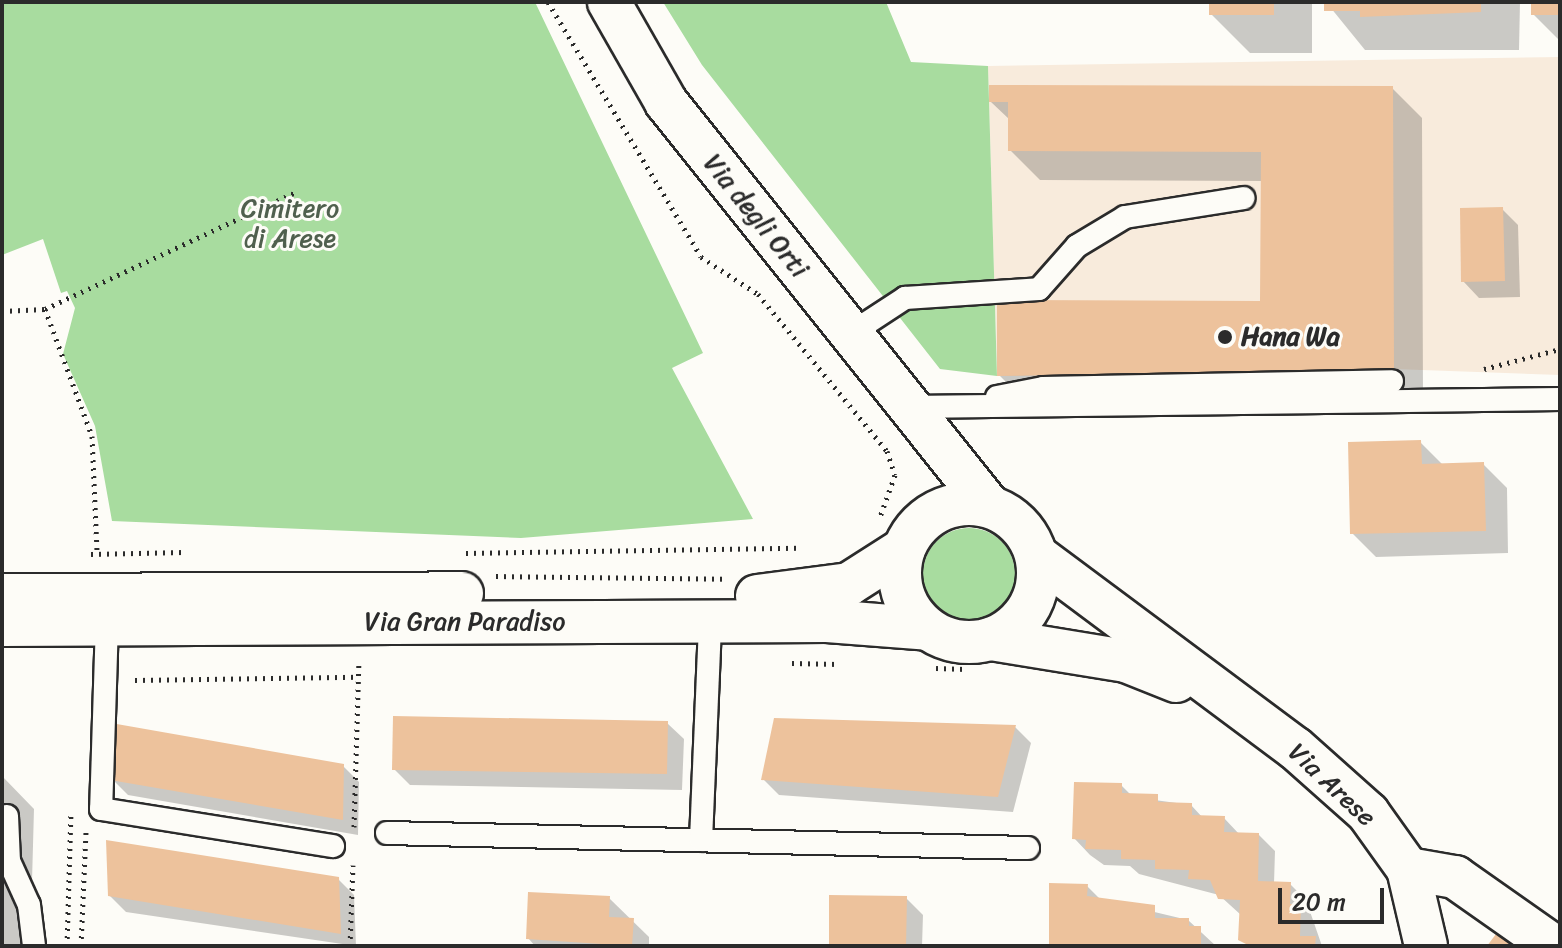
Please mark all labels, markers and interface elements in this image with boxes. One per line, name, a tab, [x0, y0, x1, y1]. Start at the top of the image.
street label: Via degli Orti	[697, 148, 815, 284]
park label: Cimitero di Arese	[241, 193, 339, 254]
place label: Hana Wa	[1241, 321, 1339, 353]
marker: Hana Wa	[1216, 328, 1234, 346]
street label: Via Gran Paradiso	[365, 606, 565, 638]
street label: Via Arese	[1282, 736, 1382, 834]
scale bar	[1282, 872, 1388, 922]
text: 20 m	[1292, 881, 1346, 923]

